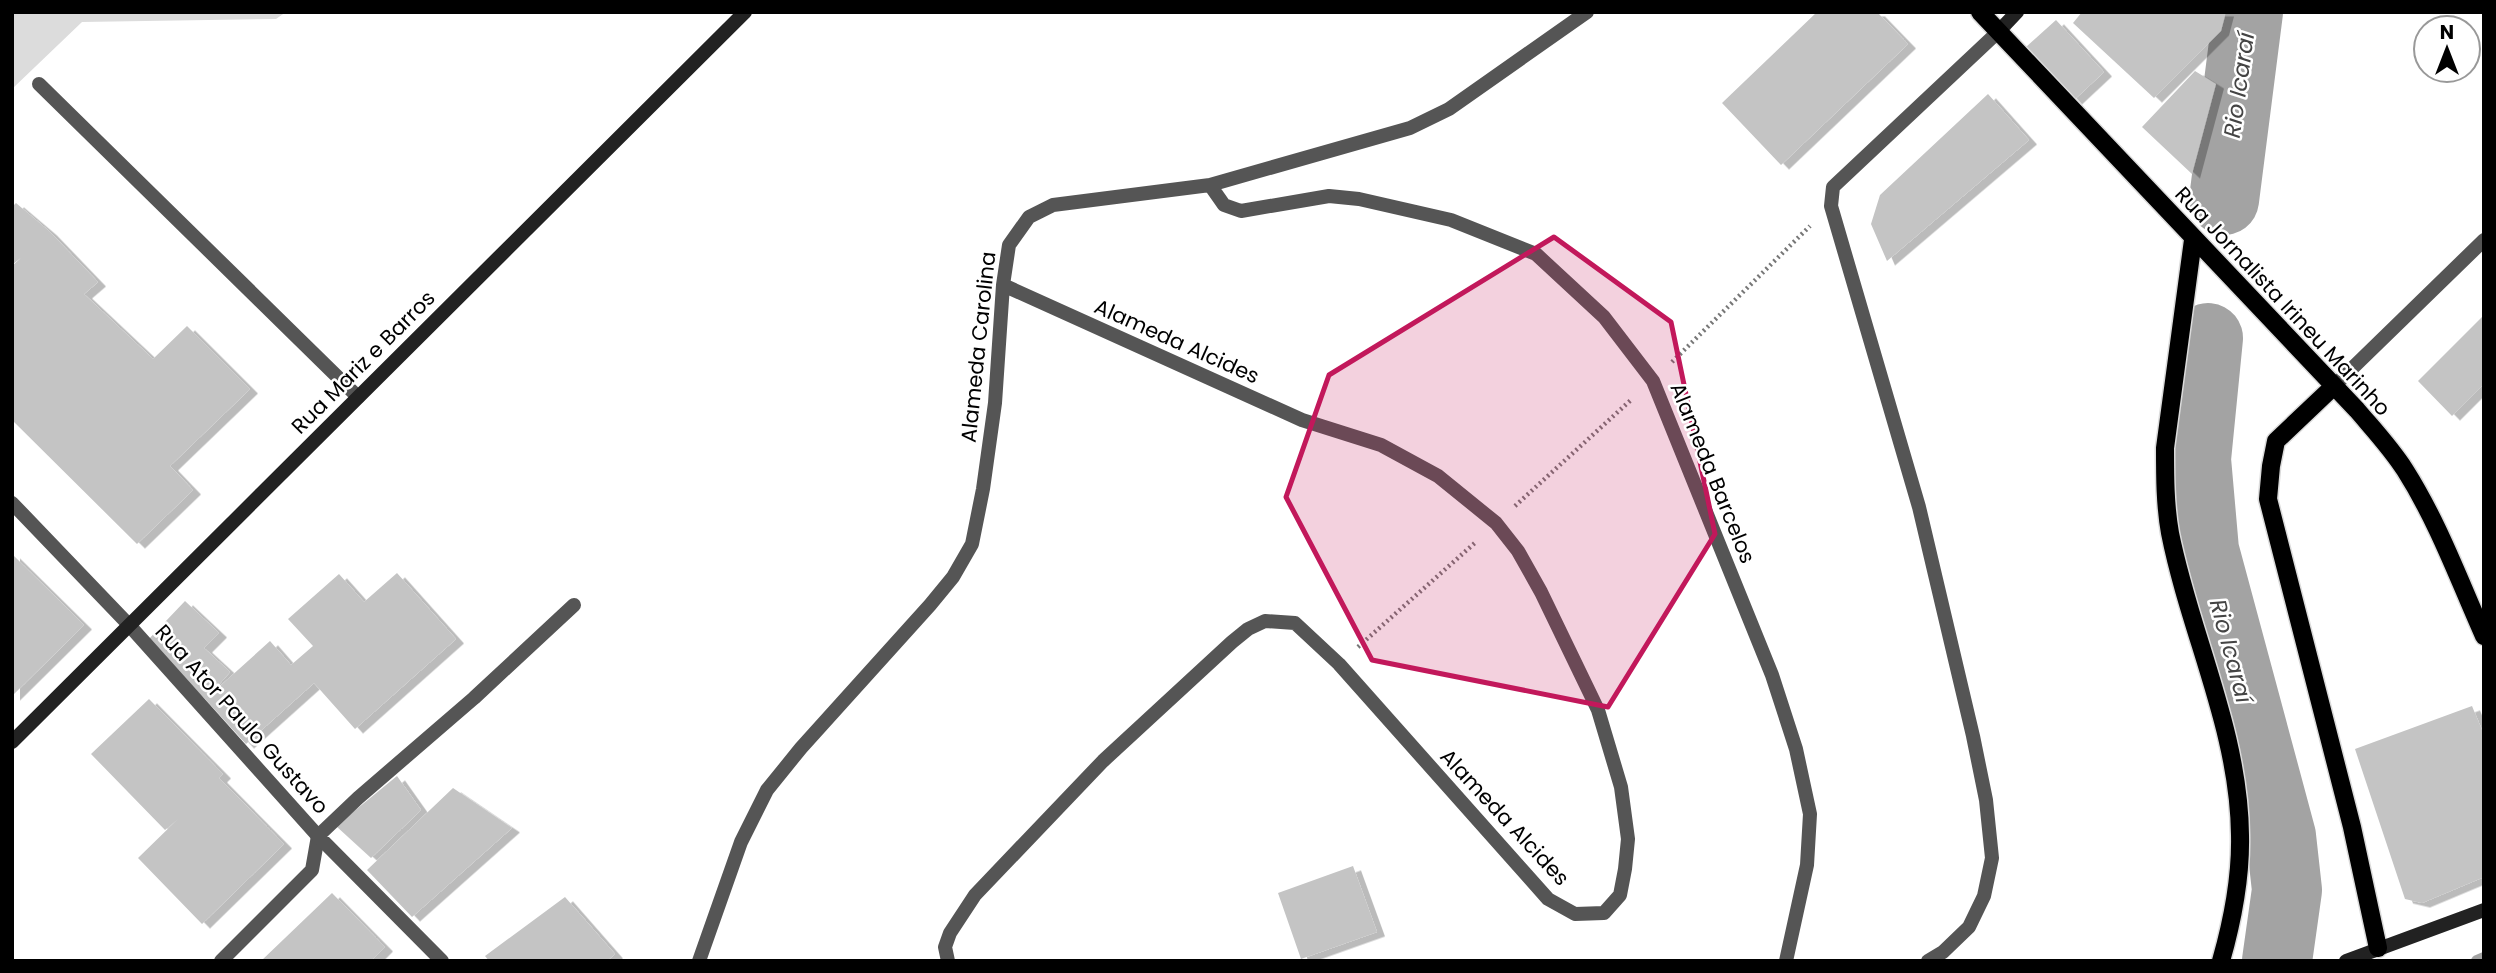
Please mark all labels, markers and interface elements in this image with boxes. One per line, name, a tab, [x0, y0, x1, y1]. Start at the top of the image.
north arrow	[2412, 14, 2482, 84]
text: N	[2440, 19, 2454, 46]
water label: Rio Icaraí	[2216, 28, 2263, 140]
street label: Rua Jornalista Irineu Marinho	[2169, 180, 2397, 422]
street label: Alameda Carolina	[954, 250, 1002, 444]
street label: Rua Mariz e Barros	[285, 284, 441, 440]
street label: Alameda Alcides	[1090, 292, 1264, 390]
street label: Alameda Barcelos	[1664, 378, 1762, 568]
water label: Rio Icaraí	[2202, 596, 2261, 709]
street label: Rua Ator Paulo Gustavo	[149, 618, 335, 820]
street label: Alameda Alcides	[1434, 742, 1576, 892]

